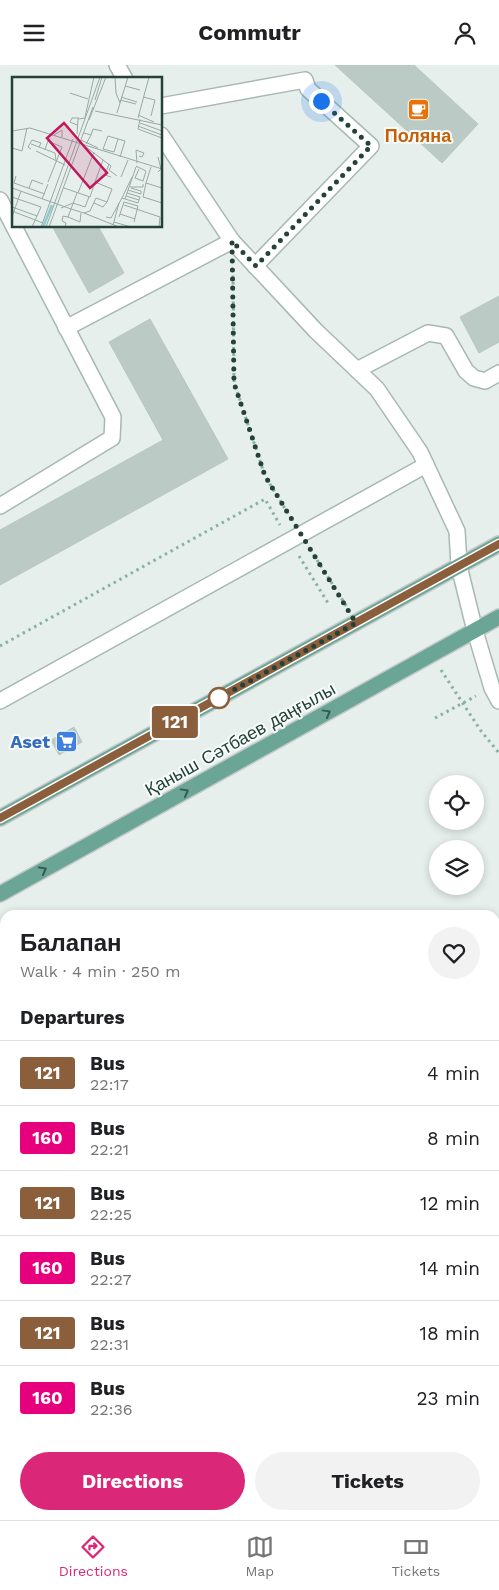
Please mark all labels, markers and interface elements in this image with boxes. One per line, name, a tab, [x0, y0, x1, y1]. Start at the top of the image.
icon: menu	[20, 19, 48, 47]
icon: person	[451, 19, 479, 47]
text: Commutr	[198, 20, 301, 45]
inset map	[12, 77, 162, 227]
your location	[309, 89, 334, 114]
cafe icon: Поляна	[406, 98, 430, 122]
place label: Поляна	[385, 125, 452, 146]
street label: Қаныш Сәтбаев даңғылы	[141, 678, 339, 800]
unlabelled marker	[208, 687, 230, 709]
line badge: 121	[146, 706, 204, 738]
one-way arrow	[322, 709, 331, 719]
text: 121	[162, 711, 188, 732]
supermarket icon: Aset	[54, 729, 78, 753]
place label: Aset	[10, 731, 50, 752]
map controls	[429, 775, 484, 895]
button: locate	[429, 775, 484, 830]
one-way arrow	[179, 788, 188, 798]
button: layers	[429, 840, 484, 895]
one-way arrow	[37, 867, 46, 877]
button: heart	[428, 927, 480, 979]
text: Балапан	[20, 929, 122, 957]
text: Walk · 4 min · 250 m	[20, 962, 180, 981]
text: Departures	[20, 1006, 125, 1029]
text: Bus	[90, 1052, 125, 1075]
text: 121	[34, 1062, 61, 1083]
text: 4 min	[427, 1062, 480, 1085]
text: 22:17	[90, 1075, 129, 1094]
text: Bus	[90, 1117, 125, 1140]
text: 160	[32, 1127, 63, 1148]
text: 8 min	[427, 1127, 480, 1150]
text: 22:21	[90, 1140, 129, 1159]
text: Bus	[90, 1182, 125, 1205]
text: 121	[34, 1192, 61, 1213]
text: 12 min	[420, 1192, 480, 1215]
text: 22:25	[90, 1205, 132, 1224]
text: Bus	[90, 1247, 125, 1270]
text: 160	[32, 1257, 63, 1278]
text: 14 min	[420, 1257, 480, 1280]
text: 22:27	[90, 1270, 131, 1289]
text: Bus	[90, 1312, 125, 1335]
text: 121	[34, 1322, 61, 1343]
text: 18 min	[419, 1322, 480, 1345]
text: 22:31	[90, 1335, 129, 1354]
text: Bus	[90, 1377, 125, 1400]
text: 160	[32, 1387, 63, 1408]
text: 23 min	[416, 1387, 480, 1410]
text: 22:36	[90, 1400, 132, 1419]
button: Directions	[20, 1452, 245, 1510]
button: Tickets	[255, 1452, 480, 1510]
tab: Directions	[59, 1533, 128, 1579]
tab: Map	[246, 1533, 274, 1579]
tab: Tickets	[392, 1533, 440, 1579]

